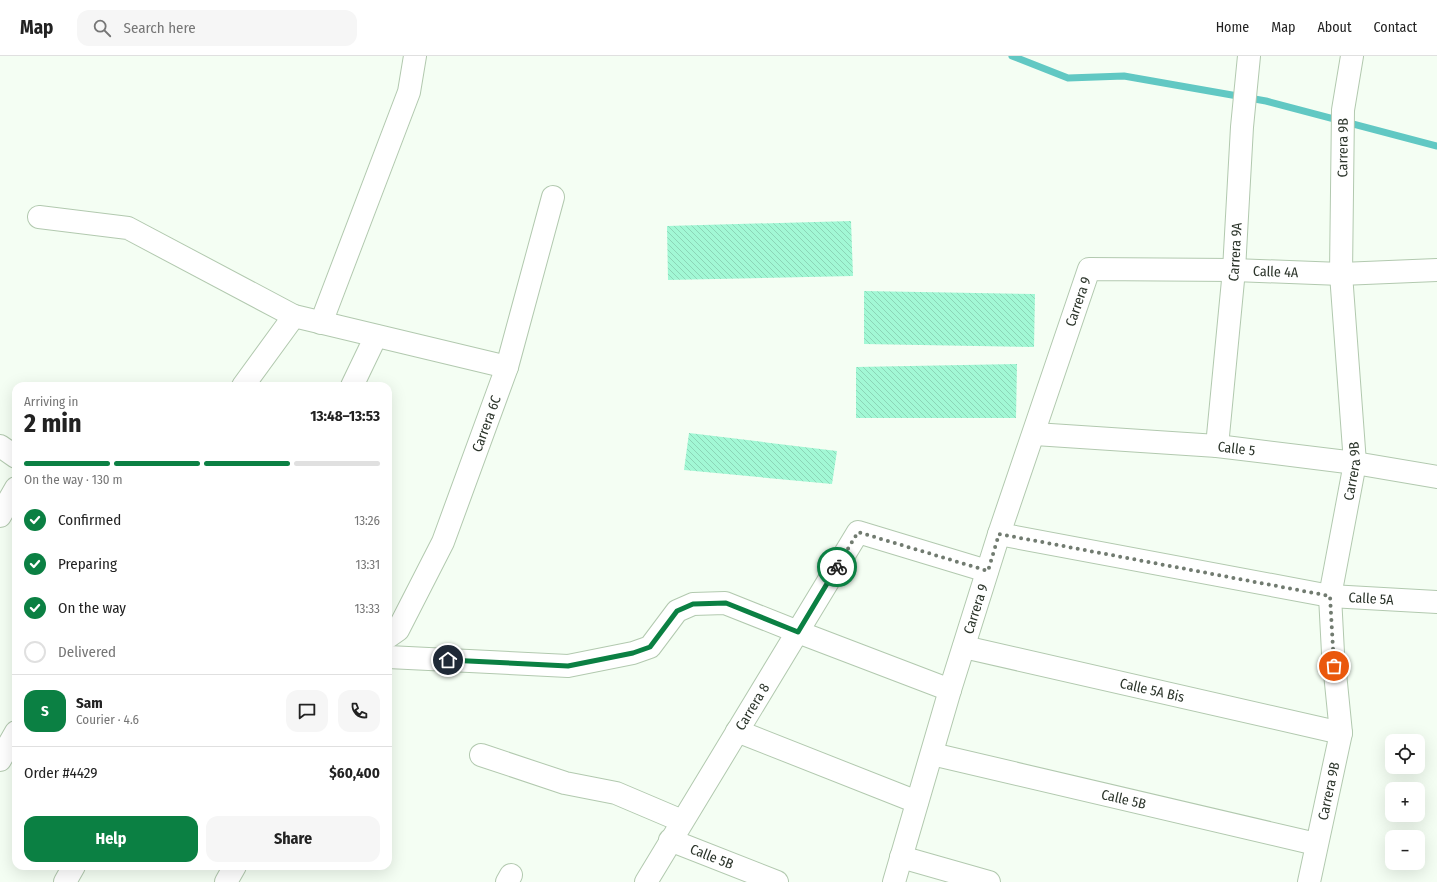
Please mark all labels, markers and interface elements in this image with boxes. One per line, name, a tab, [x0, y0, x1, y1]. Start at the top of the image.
search box	[77, 10, 357, 46]
text: Map	[20, 16, 53, 39]
icon: search	[91, 17, 113, 39]
text: Search here	[123, 19, 196, 37]
text: Home	[1216, 19, 1249, 36]
text: Map	[1271, 19, 1295, 36]
text: About	[1317, 19, 1352, 36]
text: Contact	[1374, 19, 1417, 36]
street label: Carrera 9B	[1334, 118, 1352, 177]
street label: Carrera 9A	[1225, 221, 1246, 282]
street label: Calle 4A	[1253, 263, 1299, 281]
street label: Carrera 9	[1062, 274, 1095, 329]
street label: Carrera 6C	[469, 393, 505, 454]
text: Arriving in	[24, 394, 78, 409]
text: 13:48–13:53	[310, 407, 380, 425]
text: 2 min	[24, 408, 82, 439]
street label: Calle 5	[1217, 438, 1256, 460]
street label: Carrera 9B	[1340, 441, 1364, 502]
text: On the way · 130 m	[24, 472, 123, 487]
icon: check	[24, 509, 46, 531]
text: Confirmed	[58, 511, 121, 529]
text: 13:26	[354, 513, 380, 528]
courier	[817, 547, 857, 587]
icon: check	[24, 553, 46, 575]
text: Preparing	[58, 555, 117, 573]
icon: bike	[826, 556, 848, 578]
text: 13:31	[356, 557, 380, 572]
street label: Carrera 9	[960, 582, 992, 636]
street label: Calle 5A	[1348, 589, 1395, 609]
icon: check	[24, 597, 46, 619]
text: On the way	[58, 599, 126, 617]
text: 13:33	[354, 601, 380, 616]
text: Delivered	[58, 643, 116, 661]
pin	[431, 643, 465, 677]
icon: home	[437, 649, 459, 671]
pin	[1317, 649, 1351, 683]
icon: bag	[1323, 655, 1345, 677]
street label: Calle 5A Bis	[1118, 675, 1186, 706]
street label: Carrera 8	[732, 680, 773, 733]
button: chat	[286, 690, 328, 732]
button: phone	[338, 690, 380, 732]
text: Sam	[76, 694, 103, 712]
text: S	[41, 702, 49, 720]
text: Courier · 4.6	[76, 712, 139, 727]
map controls	[1385, 734, 1425, 870]
button: locate	[1385, 734, 1425, 774]
street label: Carrera 9B	[1314, 760, 1344, 822]
text: Order #4429	[24, 764, 98, 782]
text: $60,400	[329, 764, 380, 782]
button: +	[1385, 782, 1425, 822]
street label: Calle 5B	[1100, 786, 1148, 813]
button: Help	[24, 816, 198, 862]
button: Share	[206, 816, 380, 862]
button: −	[1385, 830, 1425, 870]
street label: Calle 5B	[687, 841, 736, 873]

